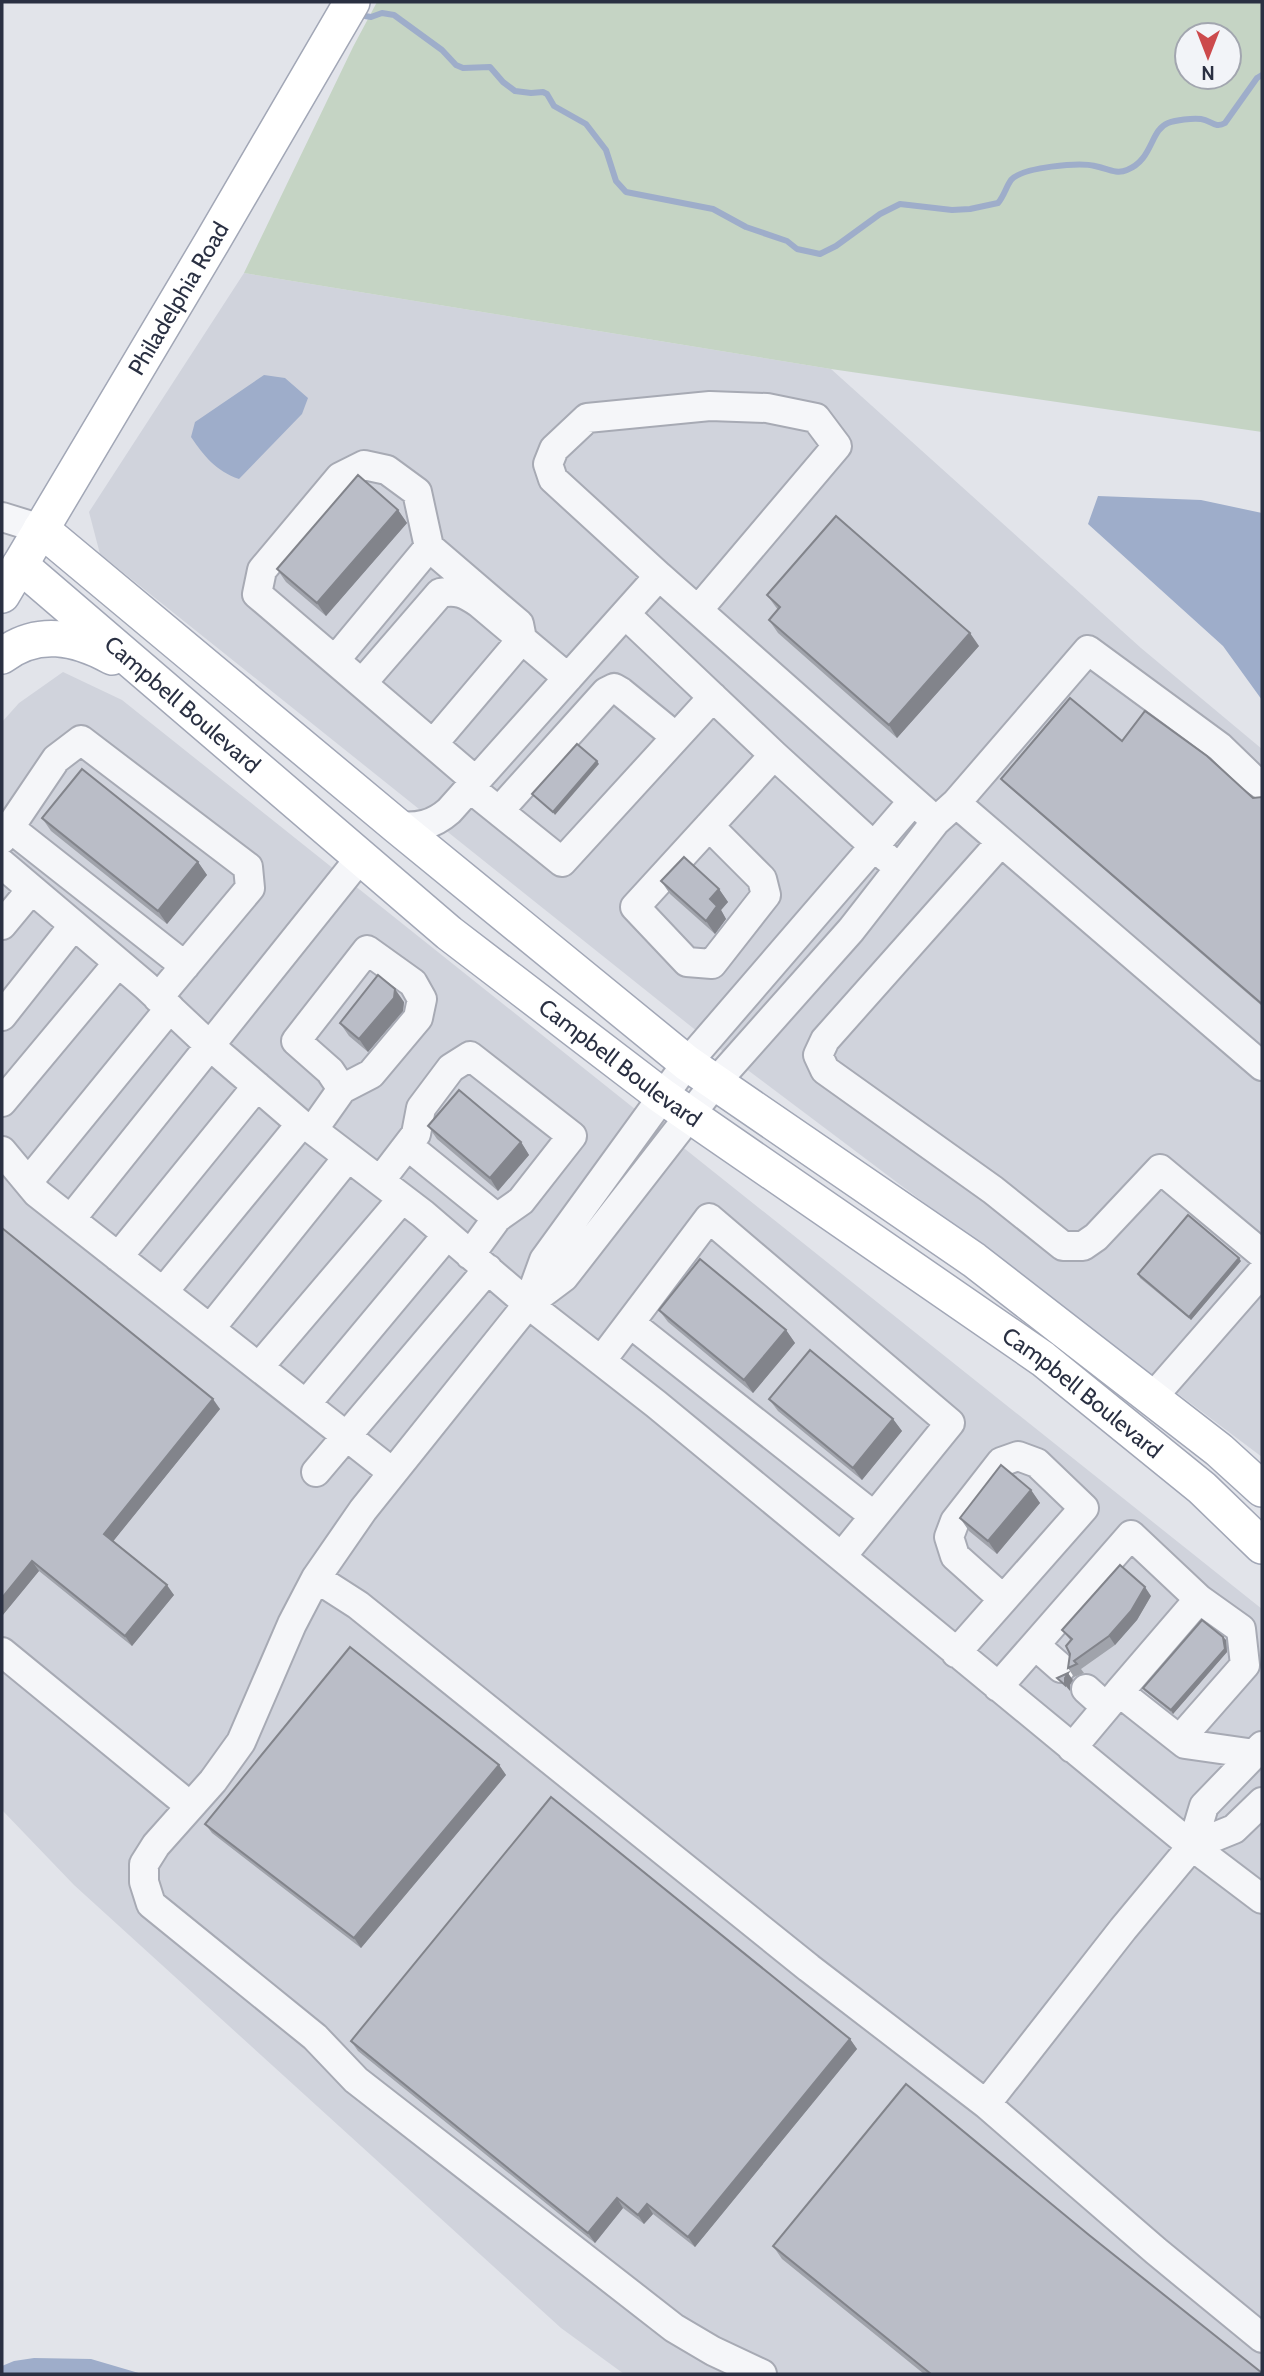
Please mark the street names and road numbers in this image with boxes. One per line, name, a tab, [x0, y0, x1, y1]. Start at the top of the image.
street label: Philadelphia Road	[122, 217, 235, 380]
street label: Campbell Boulevard	[99, 630, 266, 779]
street label: Campbell Boulevard	[533, 993, 707, 1133]
street label: Campbell Boulevard	[997, 1321, 1168, 1464]

